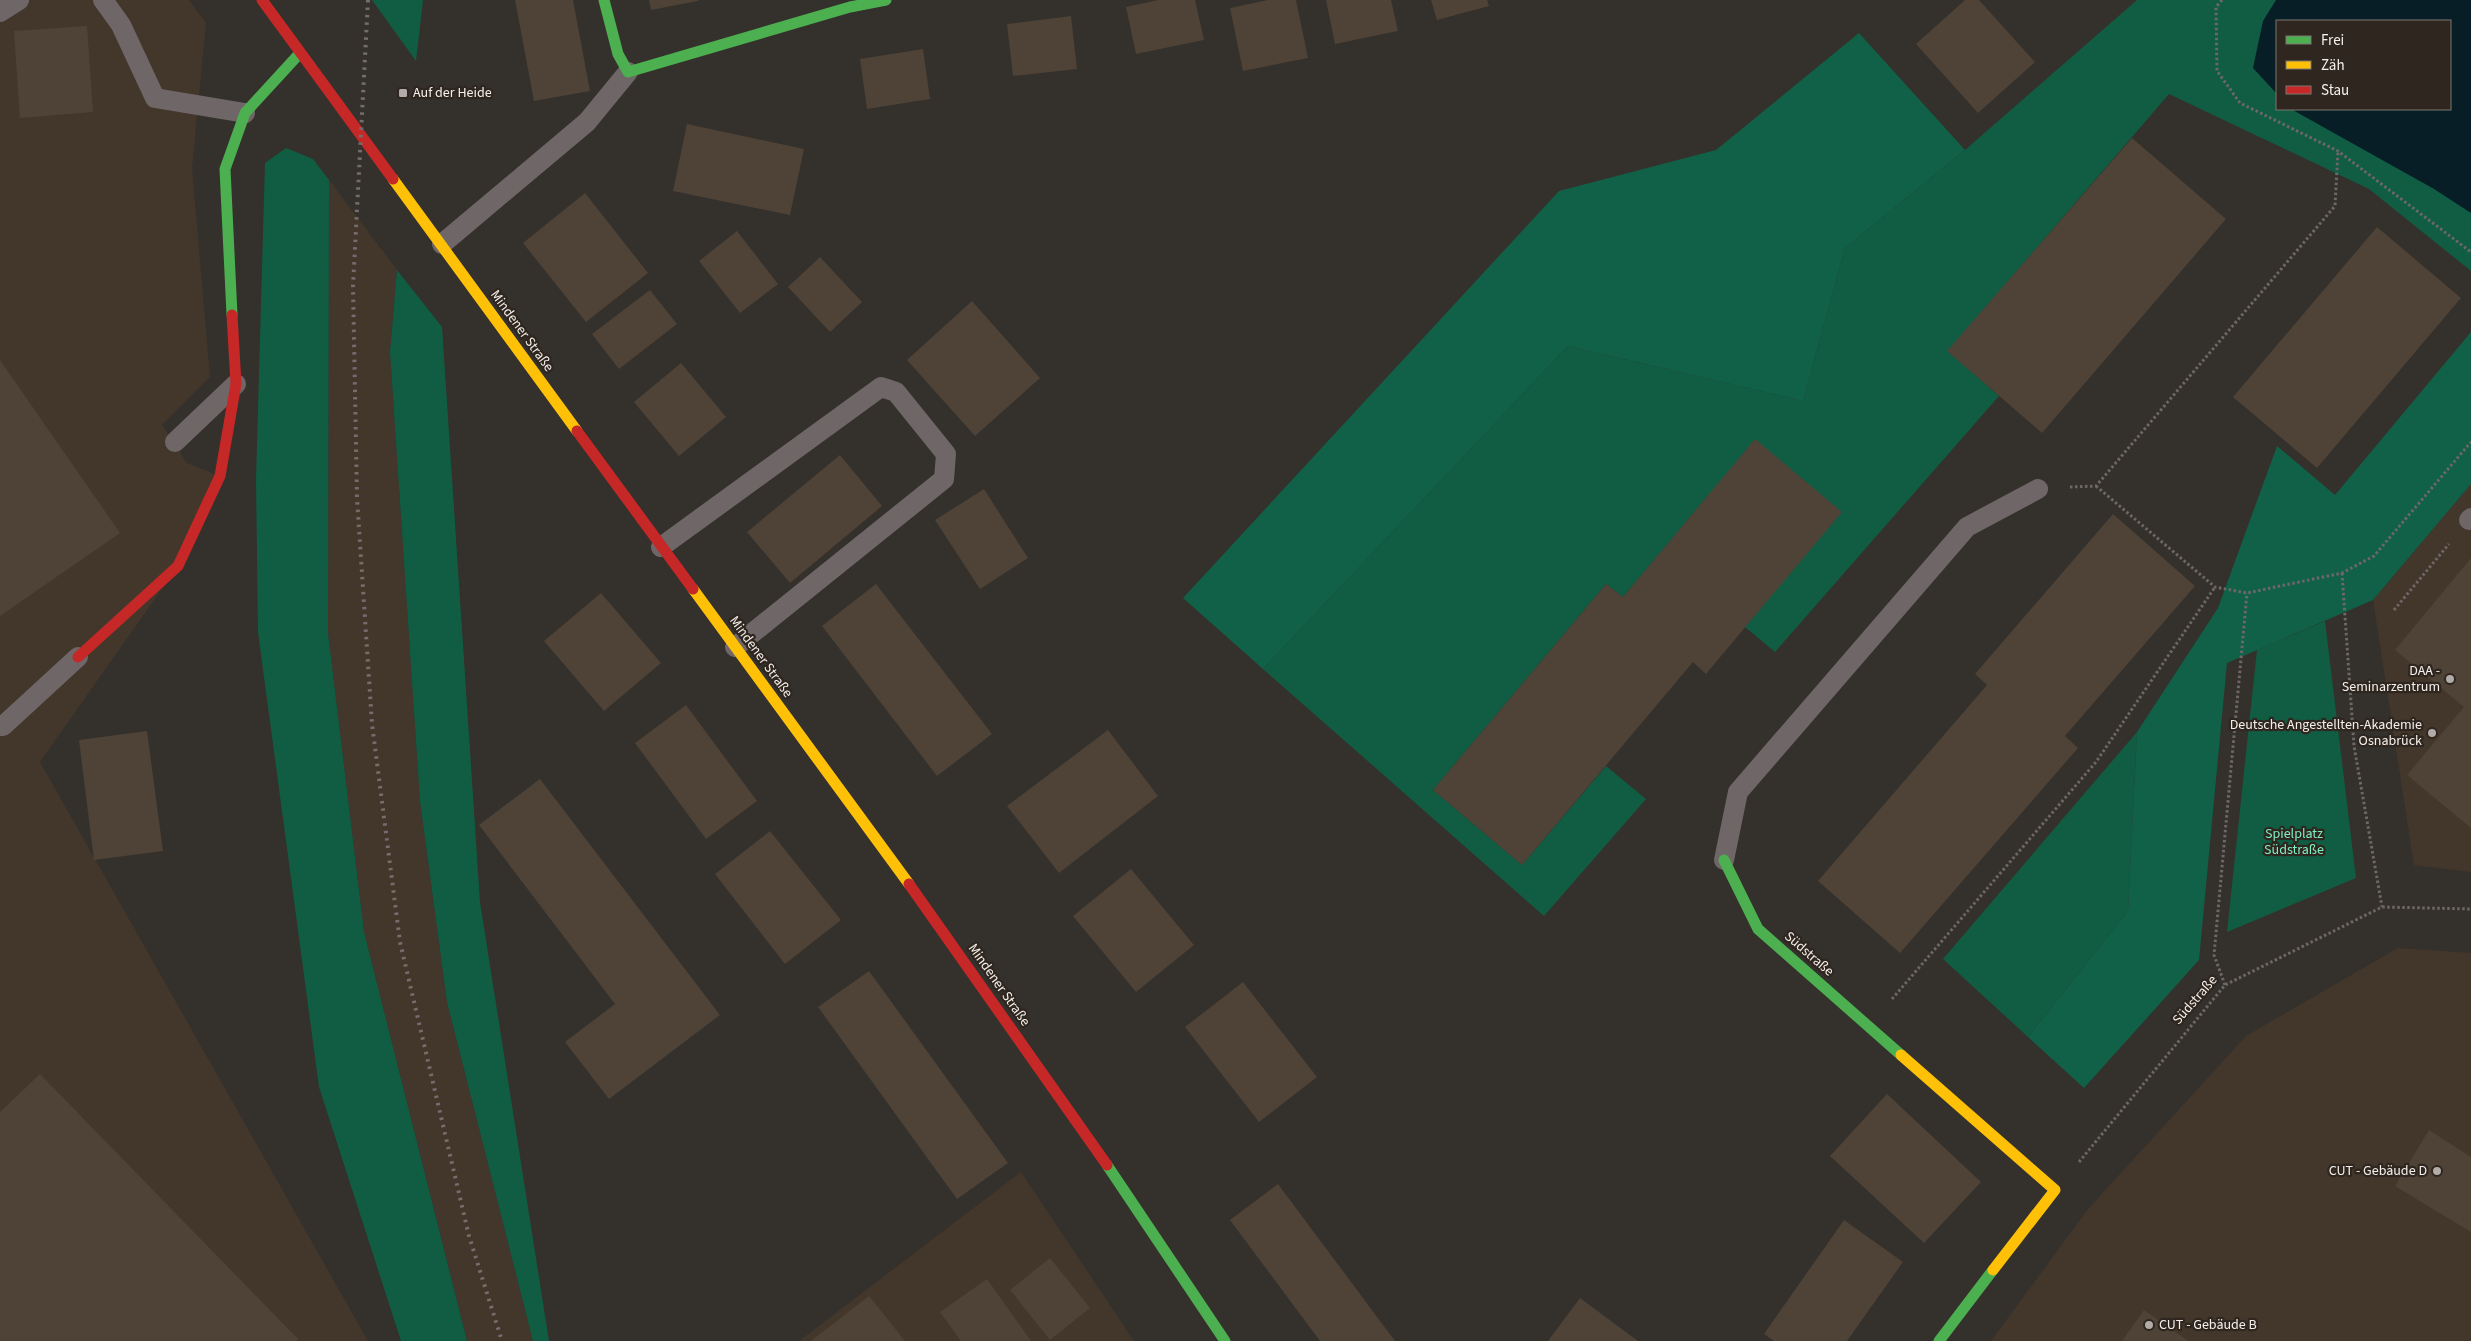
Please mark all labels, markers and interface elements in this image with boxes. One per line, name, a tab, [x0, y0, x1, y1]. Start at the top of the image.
legend	[2276, 20, 2451, 110]
text: Frei	[2321, 30, 2344, 51]
text: Zäh	[2321, 55, 2345, 76]
text: Stau	[2321, 80, 2349, 101]
place label: Auf der Heide	[413, 83, 492, 103]
marker: Auf der Heide	[397, 87, 409, 99]
street label: Mindener Straße	[485, 286, 559, 376]
street label: Mindener Straße	[724, 612, 798, 702]
place label: DAA - Seminarzentrum	[2342, 661, 2440, 697]
marker: DAA - Seminarzentrum	[2444, 673, 2456, 685]
place label: Deutsche Angestellten-Akademie Osnabrück	[2230, 715, 2422, 751]
marker: Deutsche Angestellten-Akademie Osnabrück	[2426, 727, 2438, 739]
park label: Spielplatz Südstraße	[2264, 824, 2324, 860]
street label: Südstraße	[1780, 927, 1838, 981]
street label: Mindener Straße	[963, 940, 1035, 1030]
street label: Südstraße	[2168, 971, 2222, 1029]
place label: CUT - Gebäude D	[2329, 1161, 2427, 1181]
marker: CUT - Gebäude D	[2431, 1165, 2443, 1177]
place label: CUT - Gebäude B	[2159, 1315, 2257, 1335]
marker: CUT - Gebäude B	[2143, 1319, 2155, 1331]

